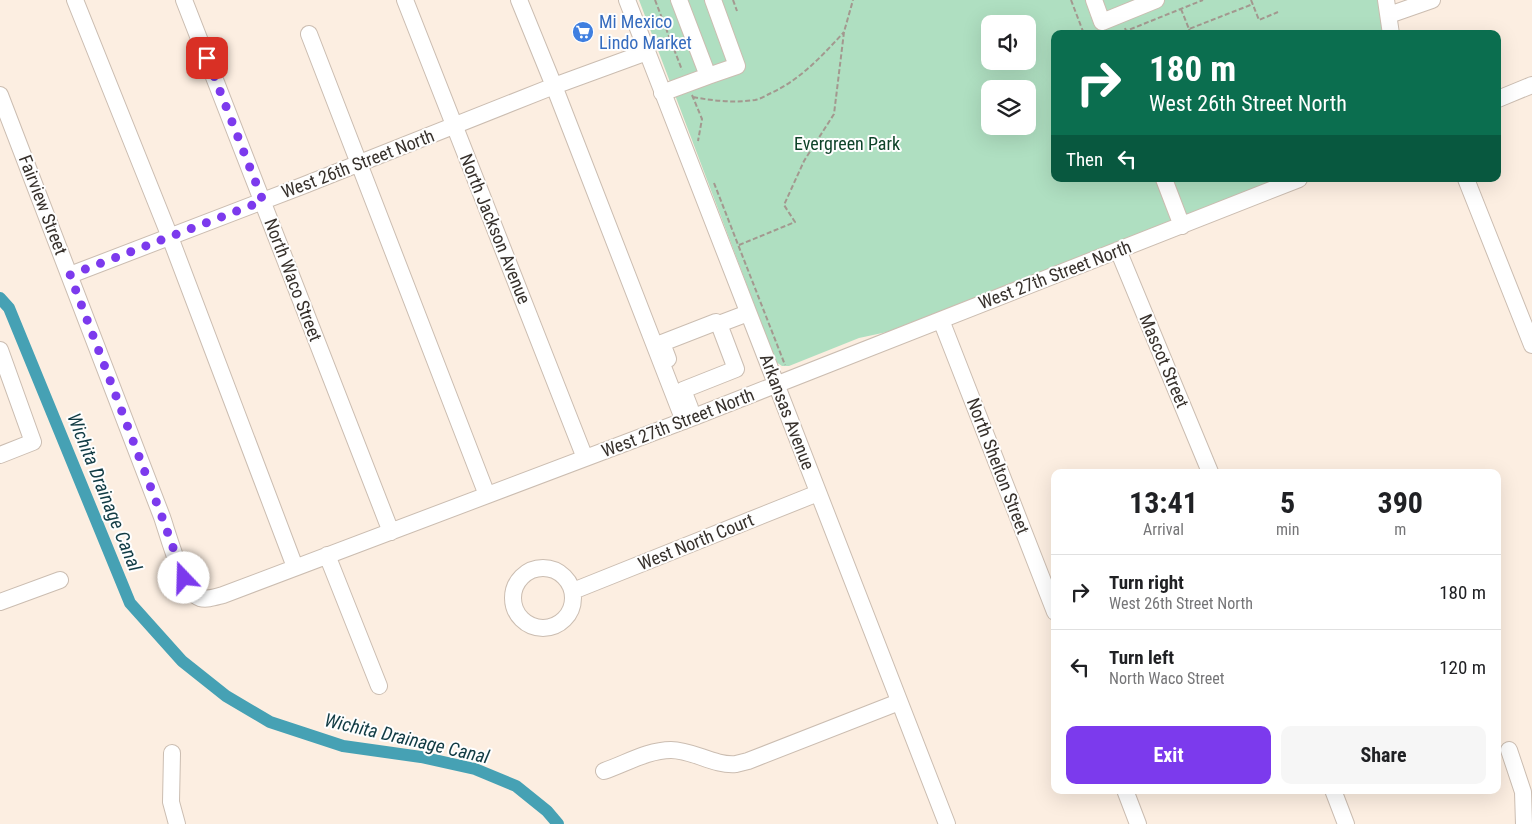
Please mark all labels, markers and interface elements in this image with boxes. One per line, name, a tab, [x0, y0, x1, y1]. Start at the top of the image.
place label: Mi Mexico Lindo Market	[599, 11, 692, 53]
map controls	[981, 15, 1036, 135]
button: sound	[981, 15, 1036, 70]
supermarket icon: Mi Mexico Lindo Market	[571, 20, 595, 44]
pin	[186, 37, 228, 79]
icon: arrive	[193, 44, 221, 72]
text: 180 m	[1149, 49, 1236, 90]
icon: right	[1066, 50, 1131, 115]
button: layers	[981, 80, 1036, 135]
text: West 26th Street North	[1149, 91, 1347, 116]
street label: West 26th Street North	[278, 125, 437, 202]
park label: Evergreen Park	[794, 133, 900, 154]
icon: left	[1113, 145, 1141, 173]
text: Then	[1066, 148, 1103, 171]
street label: North Jackson Avenue	[456, 151, 535, 307]
street label: Fairview Street	[15, 152, 72, 258]
street label: North Waco Street	[260, 215, 327, 344]
street label: West 27th Street North	[975, 236, 1134, 313]
street label: Mascot Street	[1135, 311, 1194, 411]
street label: Arkansas Avenue	[756, 351, 819, 473]
street label: West 27th Street North	[598, 384, 757, 461]
street label: North Shelton Street	[963, 395, 1034, 537]
water label: Wichita Drainage Canal	[62, 410, 147, 575]
text: 13:41	[1129, 485, 1198, 520]
text: 5	[1280, 485, 1295, 520]
text: 390	[1377, 485, 1423, 520]
street label: West North Court	[635, 509, 757, 574]
text: Arrival	[1143, 520, 1184, 539]
text: min	[1276, 520, 1299, 539]
text: m	[1394, 520, 1406, 539]
position arrow	[157, 551, 209, 603]
text: Turn right	[1109, 571, 1184, 594]
icon: right	[1066, 578, 1094, 606]
text: 180 m	[1439, 581, 1486, 604]
text: West 26th Street North	[1109, 594, 1253, 613]
text: Turn left	[1109, 646, 1174, 669]
icon: left	[1066, 653, 1094, 681]
text: 120 m	[1439, 656, 1486, 679]
text: North Waco Street	[1109, 669, 1225, 688]
water label: Wichita Drainage Canal	[322, 708, 492, 769]
button: Exit	[1066, 726, 1271, 784]
button: Share	[1281, 726, 1486, 784]

